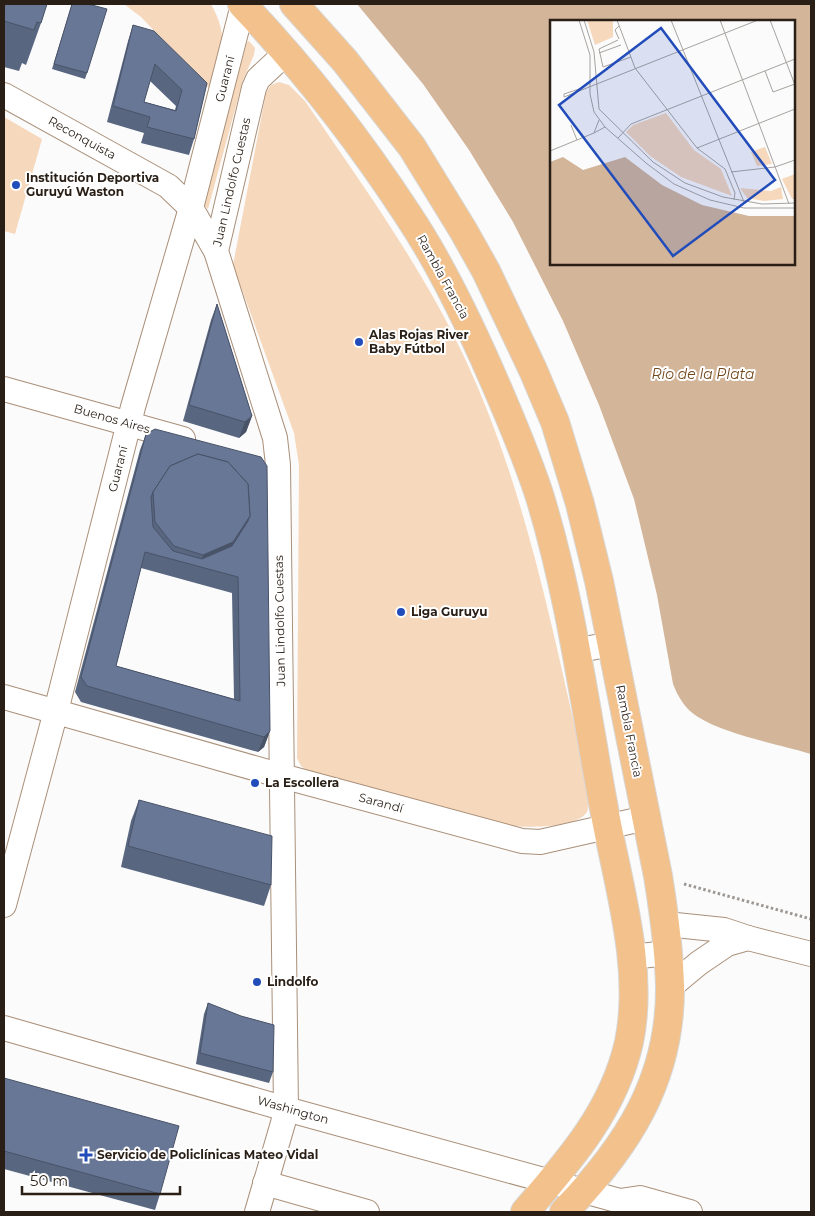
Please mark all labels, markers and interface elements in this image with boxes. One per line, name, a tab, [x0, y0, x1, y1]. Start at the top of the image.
inset map	[550, 20, 795, 265]
street label: Guaraní	[212, 53, 238, 104]
street label: Reconquista	[46, 113, 119, 162]
street label: Juan Lindolfo Cuestas	[209, 116, 254, 249]
place label: Institución Deportiva Guruyú Waston	[26, 170, 159, 199]
marker: Institución Deportiva Guruyú Waston	[10, 179, 22, 191]
street label: Rambla Francia	[414, 232, 473, 321]
place label: Alas Rojas River Baby Fútbol	[368, 327, 469, 356]
marker: Alas Rojas River Baby Fútbol	[353, 336, 365, 348]
water label: Río de la Plata	[651, 365, 755, 383]
street label: Buenos Aires	[72, 400, 152, 437]
street label: Guaraní	[105, 443, 131, 494]
street label: Juan Lindolfo Cuestas	[271, 555, 288, 688]
place label: Liga Guruyu	[411, 604, 487, 619]
marker: Liga Guruyu	[395, 606, 407, 618]
street label: Rambla Francia	[613, 683, 646, 778]
place label: La Escollera	[265, 775, 339, 790]
marker: La Escollera	[249, 777, 261, 789]
street label: Sarandí	[357, 789, 406, 816]
place label: Lindolfo	[267, 974, 319, 989]
marker: Lindolfo	[251, 976, 263, 988]
street label: Washington	[256, 1092, 331, 1127]
place label: Servicio de Policlínicas Mateo Vidal	[97, 1147, 318, 1162]
marker: Servicio de Policlínicas Mateo Vidal	[79, 1148, 93, 1162]
scale bar	[22, 1164, 180, 1196]
text: 50 m	[30, 1171, 68, 1190]

